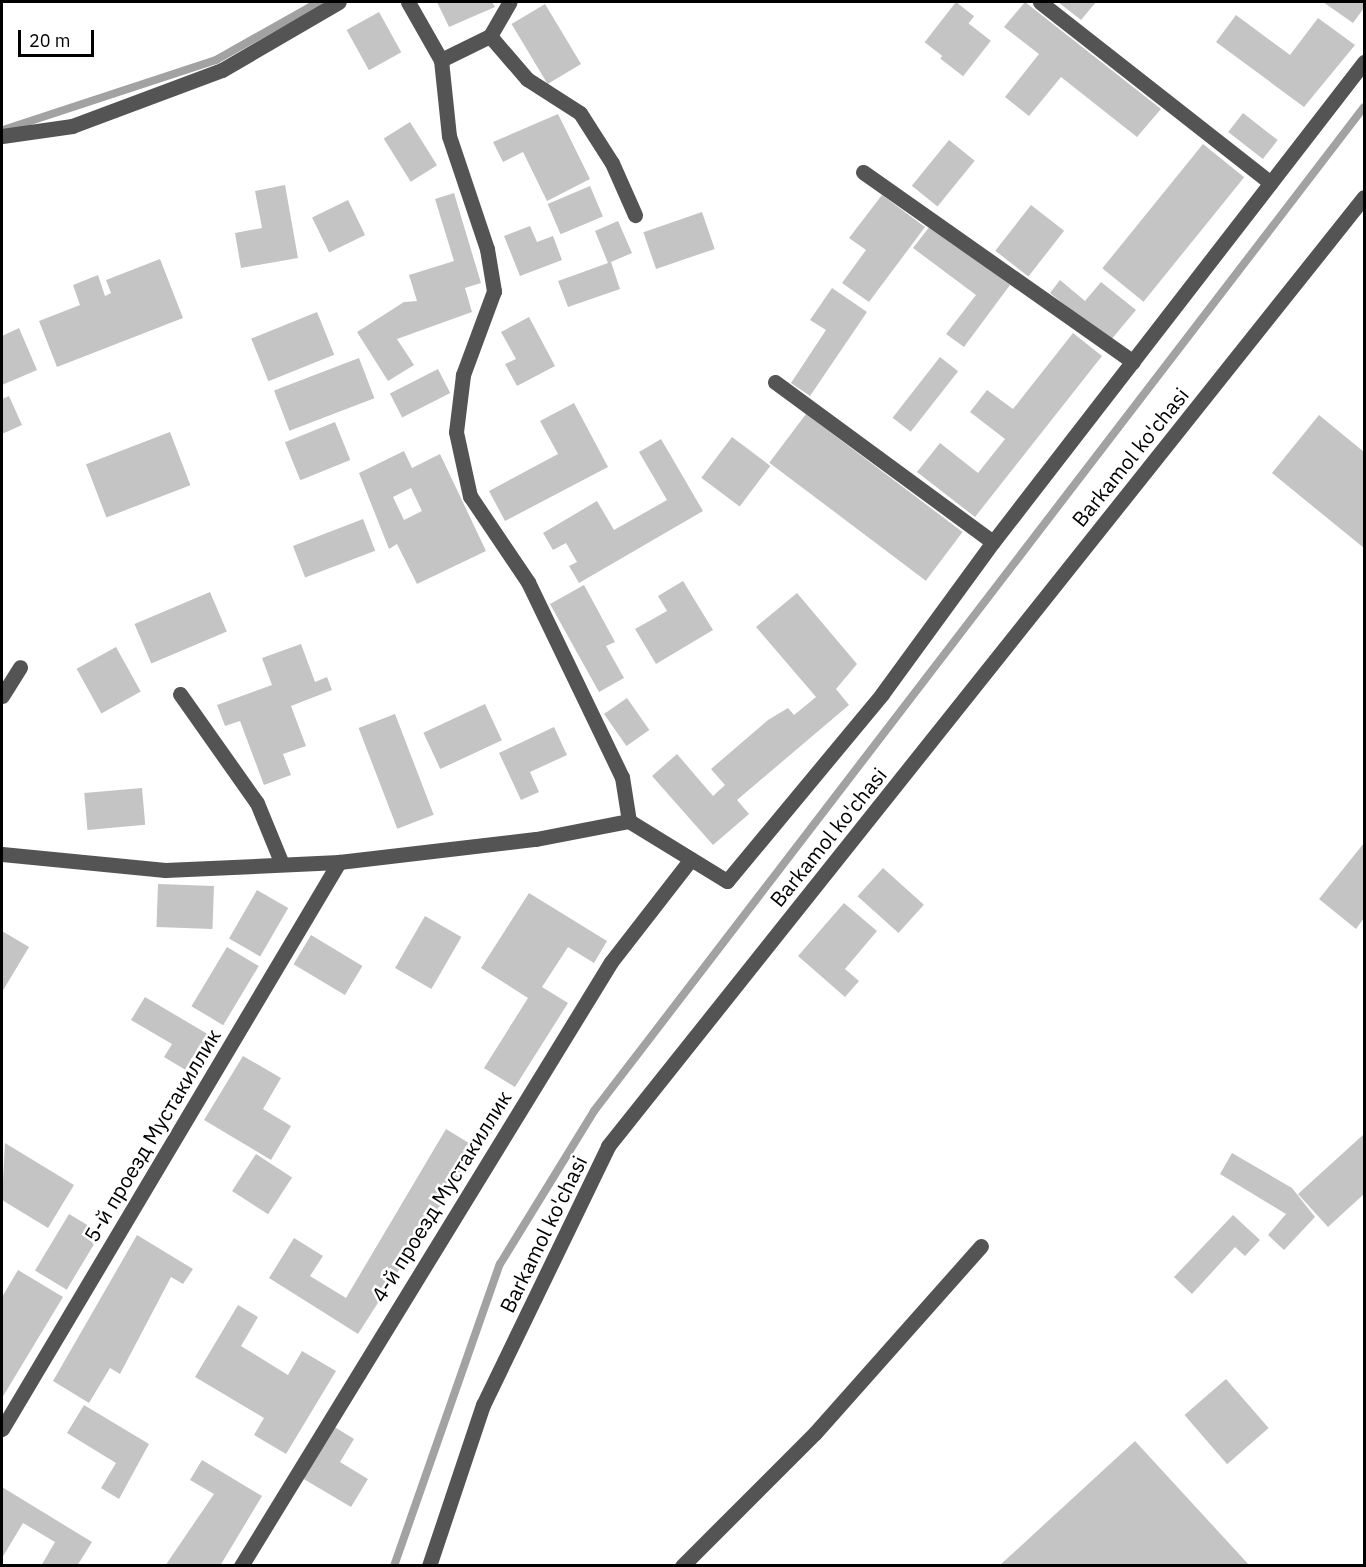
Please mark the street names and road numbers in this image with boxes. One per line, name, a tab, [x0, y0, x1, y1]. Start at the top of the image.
street label: Barkamol ko'chasi	[1066, 382, 1194, 532]
street label: Barkamol ko'chasi	[764, 762, 892, 912]
street label: 5-й проезд Мустакиллик	[78, 1024, 226, 1246]
street label: 4-й проезд Мустакиллик	[366, 1086, 516, 1306]
street label: Barkamol ko'chasi	[494, 1151, 592, 1317]

